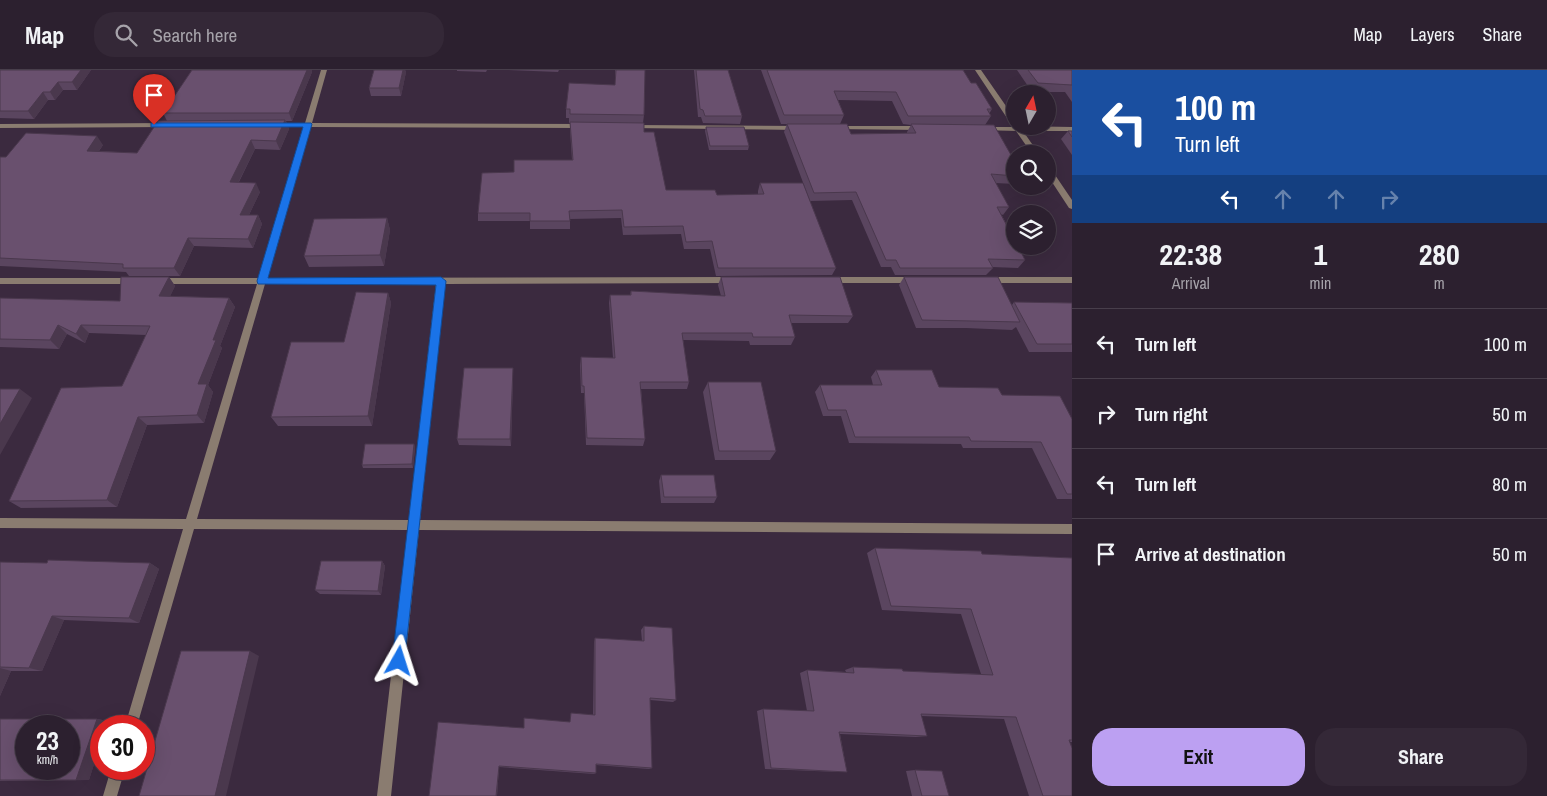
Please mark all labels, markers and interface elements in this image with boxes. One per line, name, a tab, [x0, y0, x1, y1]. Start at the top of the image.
search box	[94, 12, 444, 57]
text: Map	[25, 19, 64, 51]
icon: search	[112, 21, 140, 49]
text: Search here	[152, 22, 237, 48]
text: Map	[1354, 22, 1382, 47]
text: Layers	[1410, 22, 1455, 47]
text: Share	[1483, 22, 1522, 47]
pin	[133, 74, 175, 125]
icon: arrive	[140, 81, 168, 109]
text: 100 m	[1175, 84, 1256, 131]
north arrow	[1006, 85, 1056, 135]
map controls	[1006, 85, 1056, 255]
icon: left	[1092, 90, 1157, 155]
text: Turn left	[1175, 129, 1240, 159]
button: search	[1006, 145, 1056, 195]
icon: left	[1216, 185, 1244, 213]
icon: ahead	[1269, 185, 1297, 213]
icon: ahead	[1322, 185, 1350, 213]
icon: right	[1375, 185, 1403, 213]
button: layers	[1006, 205, 1056, 255]
text: 22:38	[1159, 234, 1222, 274]
text: 1	[1314, 234, 1327, 274]
text: 280	[1419, 234, 1460, 274]
text: Arrival	[1172, 272, 1210, 294]
text: min	[1309, 272, 1331, 294]
text: m	[1434, 272, 1445, 294]
icon: left	[1092, 330, 1120, 358]
text: Turn left	[1135, 331, 1196, 357]
text: 100 m	[1484, 331, 1527, 357]
icon: right	[1092, 400, 1120, 428]
text: Turn right	[1135, 401, 1207, 427]
text: 50 m	[1492, 401, 1527, 427]
icon: left	[1092, 470, 1120, 498]
text: Turn left	[1135, 471, 1196, 497]
text: 80 m	[1492, 471, 1527, 497]
icon: arrive	[1092, 540, 1120, 568]
text: Arrive at destination	[1135, 541, 1286, 567]
text: 50 m	[1492, 541, 1527, 567]
position arrow	[372, 634, 424, 686]
speed limit sign: 30	[90, 715, 155, 780]
text: 23	[36, 724, 59, 758]
button: Exit	[1092, 728, 1305, 786]
button: Share	[1315, 728, 1527, 786]
text: km/h	[37, 752, 58, 768]

